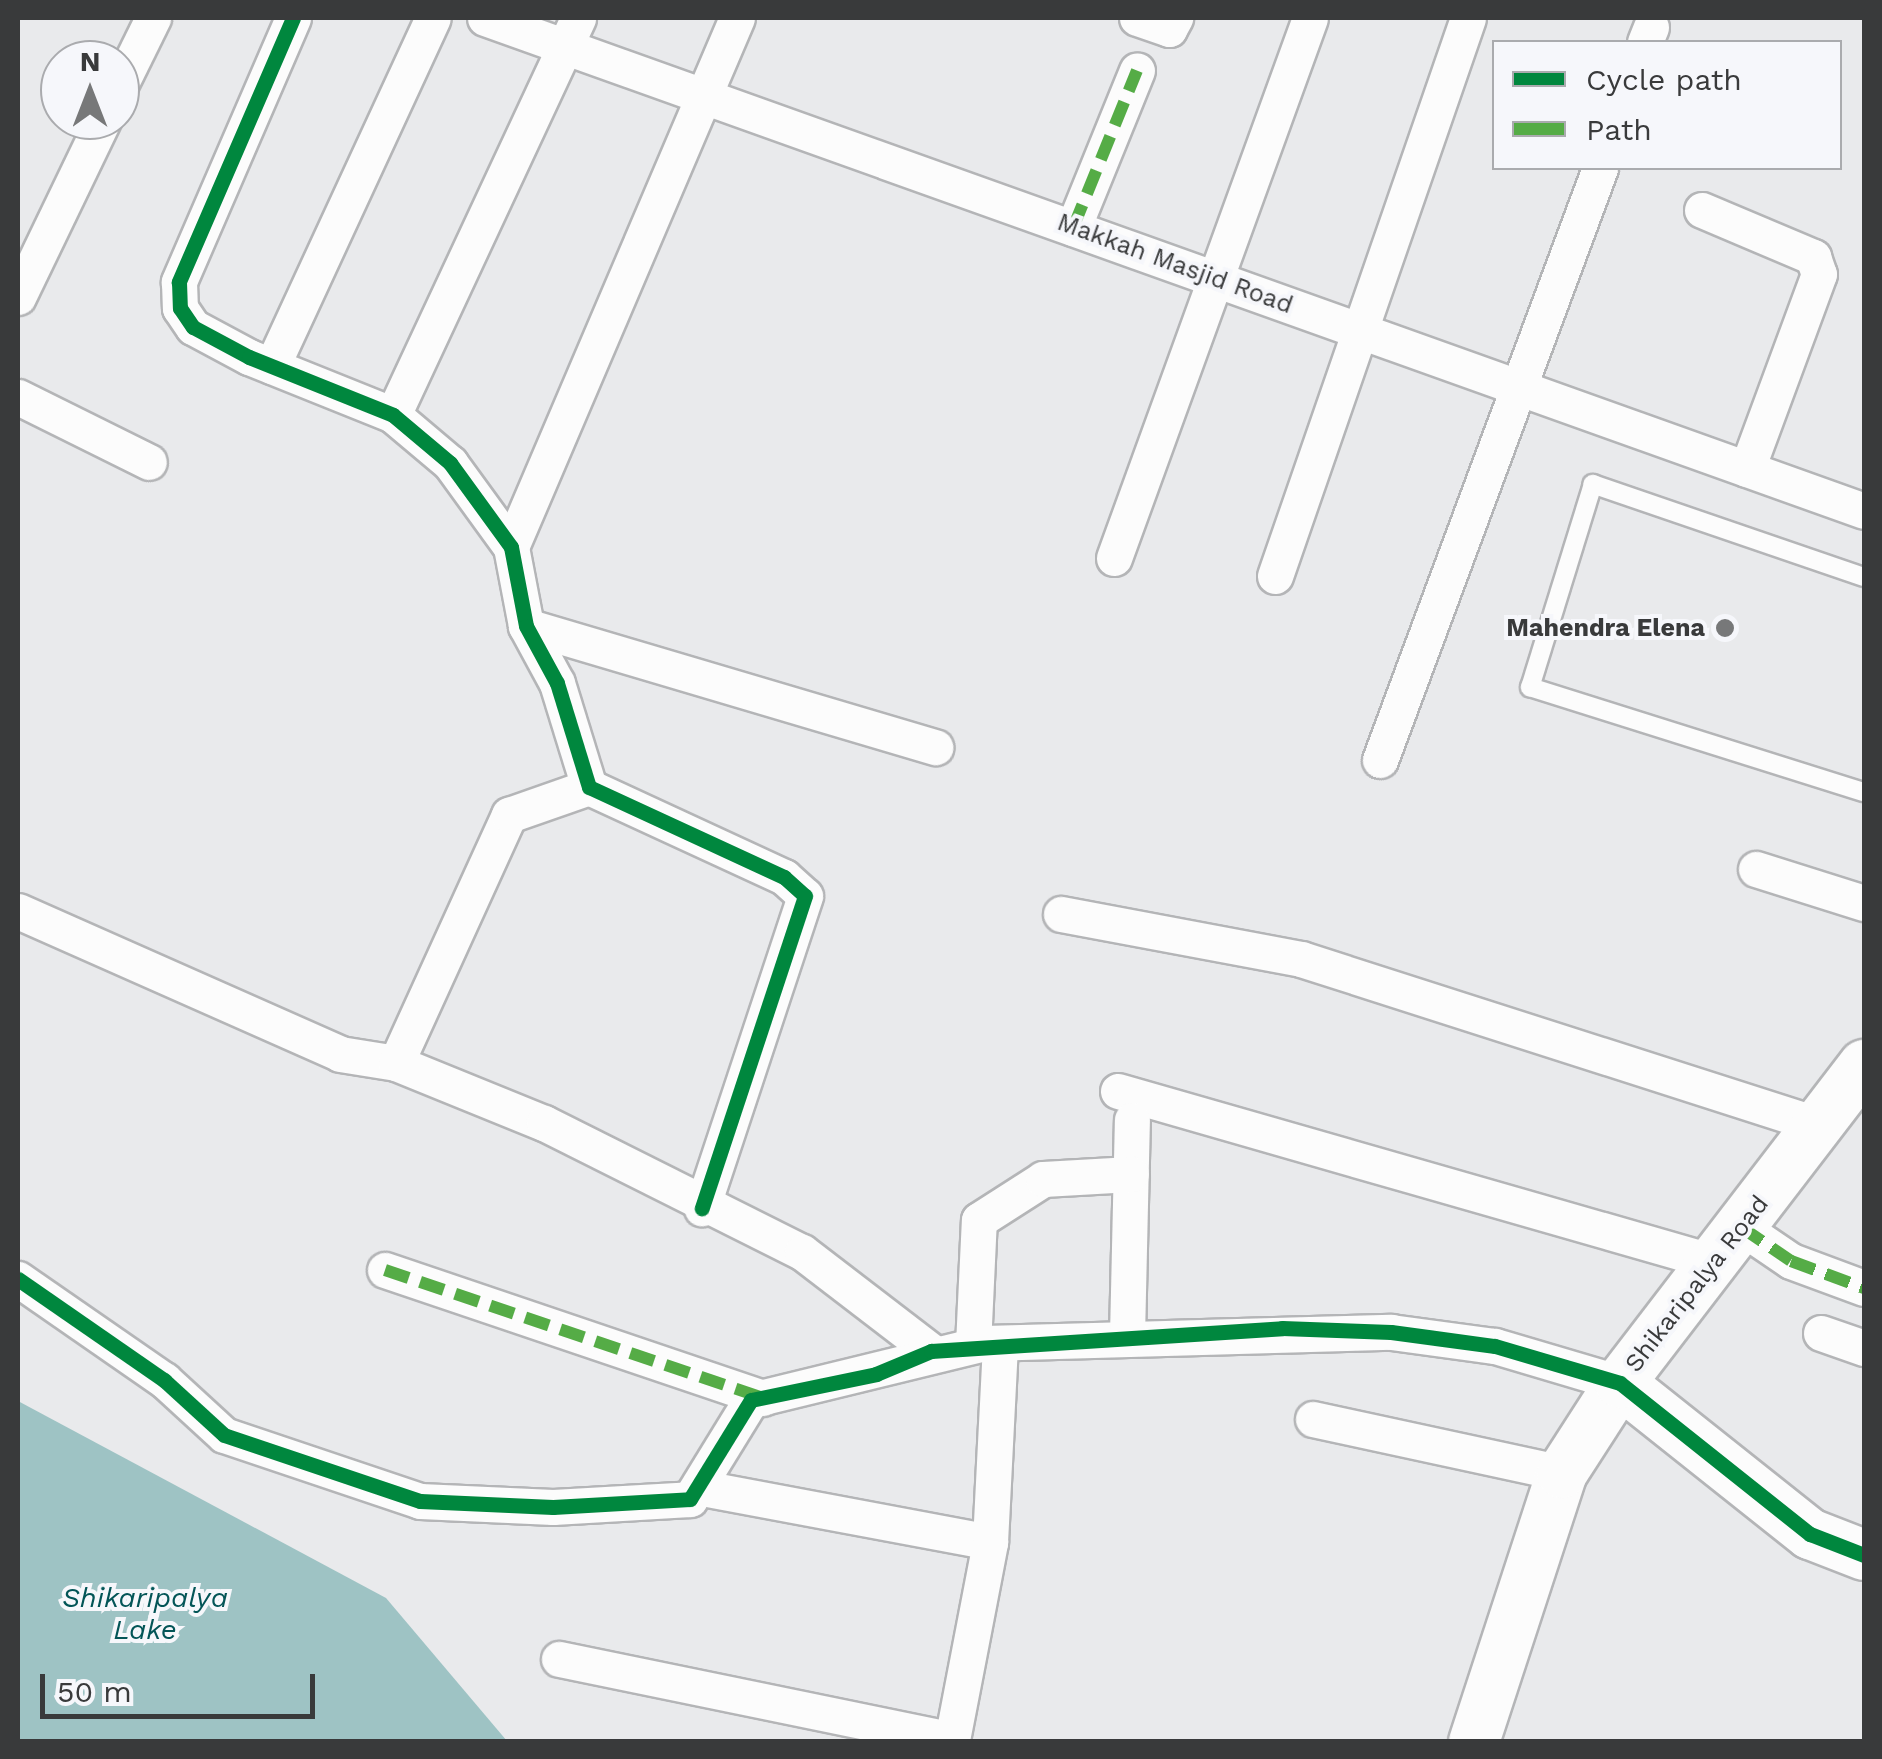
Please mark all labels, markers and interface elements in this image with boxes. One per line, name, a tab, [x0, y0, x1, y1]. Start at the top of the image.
north arrow	[40, 40, 140, 140]
legend	[1492, 40, 1842, 170]
text: N	[80, 45, 100, 78]
text: Cycle path	[1586, 62, 1742, 97]
text: Path	[1586, 112, 1652, 147]
street label: Makkah Masjid Road	[1053, 207, 1297, 321]
place label: Mahendra Elena	[1506, 613, 1705, 643]
marker: Mahendra Elena	[1714, 617, 1736, 639]
street label: Shikaripalya Road	[1619, 1190, 1775, 1378]
water label: Shikaripalya Lake	[62, 1581, 228, 1647]
scale bar	[45, 1654, 320, 1716]
text: 50 m	[57, 1674, 132, 1709]

